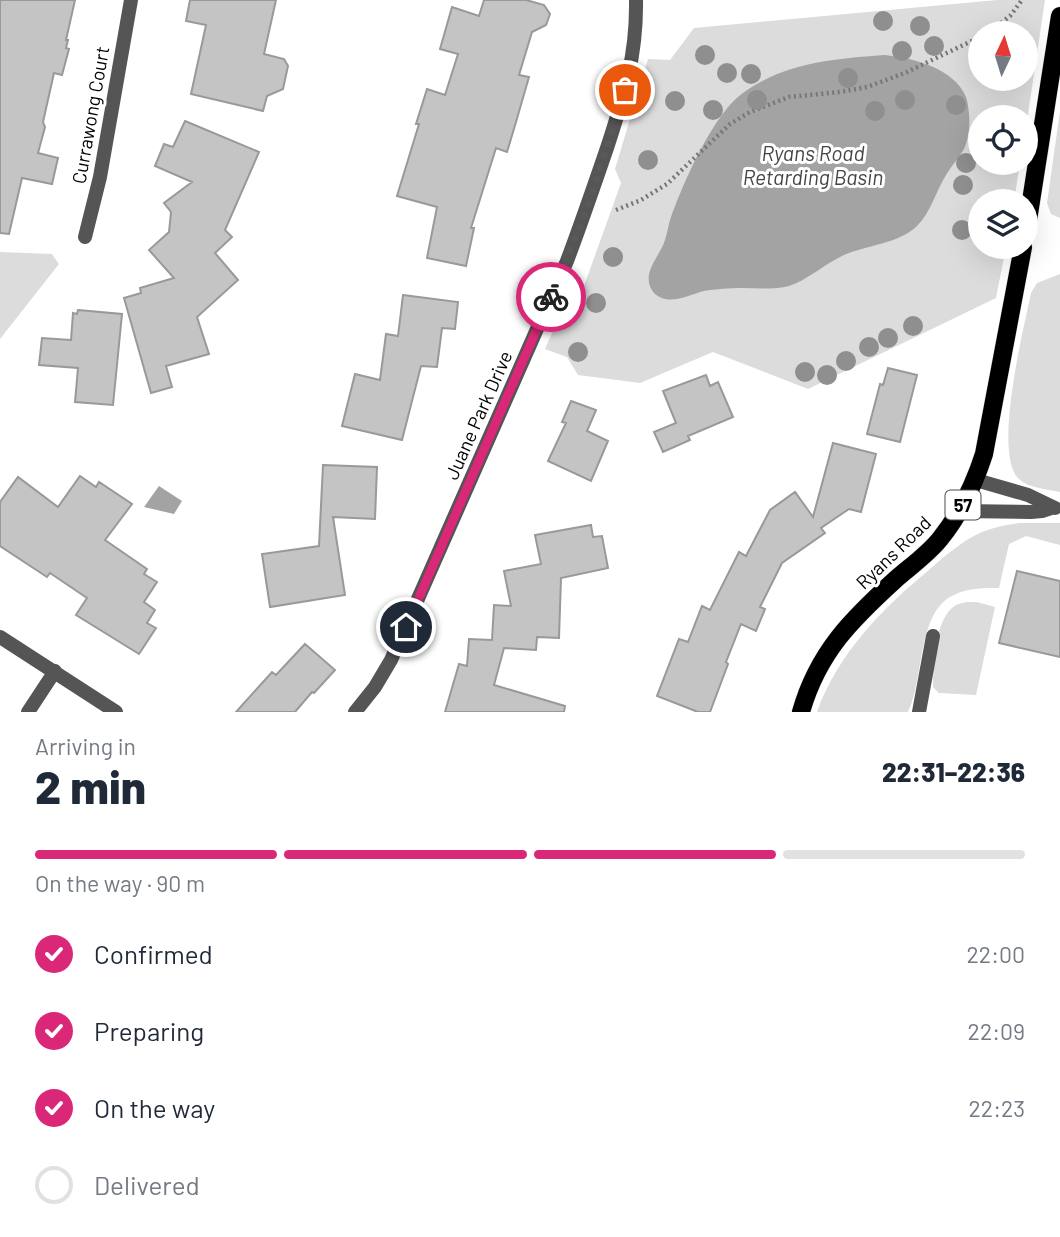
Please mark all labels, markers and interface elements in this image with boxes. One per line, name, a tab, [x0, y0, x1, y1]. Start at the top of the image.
north arrow	[968, 21, 1038, 91]
map controls	[968, 21, 1038, 259]
street label: Currawong Court	[67, 44, 113, 186]
pin	[595, 60, 655, 120]
icon: bag	[606, 71, 644, 109]
button: locate	[968, 105, 1038, 175]
water label: Ryans Road Retarding Basin	[743, 140, 883, 189]
button: layers	[968, 189, 1038, 259]
courier	[516, 262, 586, 332]
icon: bike	[532, 278, 570, 316]
street label: Juane Park Drive	[439, 347, 517, 483]
road number: 57	[946, 490, 981, 520]
street label: Ryans Road	[851, 511, 935, 593]
pin	[376, 597, 436, 657]
icon: home	[387, 608, 425, 646]
text: Arriving in	[35, 732, 136, 760]
text: 22:31–22:36	[882, 756, 1025, 787]
text: 2 min	[35, 758, 146, 813]
text: On the way · 90 m	[35, 869, 205, 897]
icon: check	[35, 935, 73, 973]
text: Confirmed	[94, 938, 213, 969]
text: 22:00	[967, 940, 1025, 968]
icon: check	[35, 1012, 73, 1050]
text: Preparing	[94, 1015, 204, 1046]
text: 22:09	[968, 1017, 1025, 1045]
icon: check	[35, 1089, 73, 1127]
text: On the way	[94, 1092, 215, 1123]
text: 22:23	[969, 1094, 1025, 1122]
text: Delivered	[94, 1169, 200, 1200]

